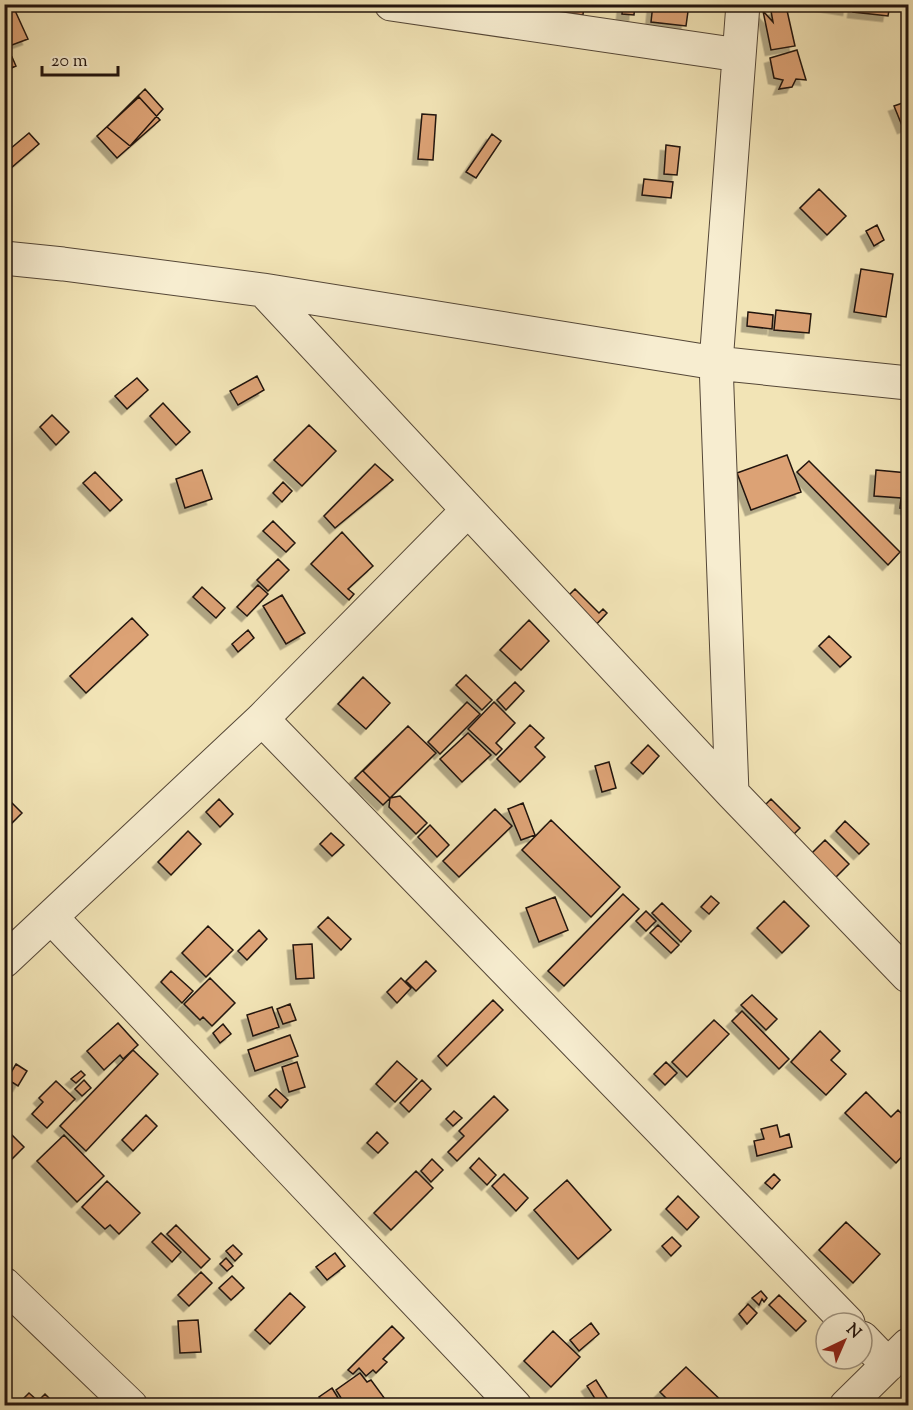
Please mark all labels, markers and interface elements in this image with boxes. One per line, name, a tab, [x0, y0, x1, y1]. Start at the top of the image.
scale bar	[42, 39, 118, 77]
text: 20 m	[51, 49, 88, 75]
north arrow	[814, 1311, 874, 1371]
text: N	[840, 1319, 865, 1345]

